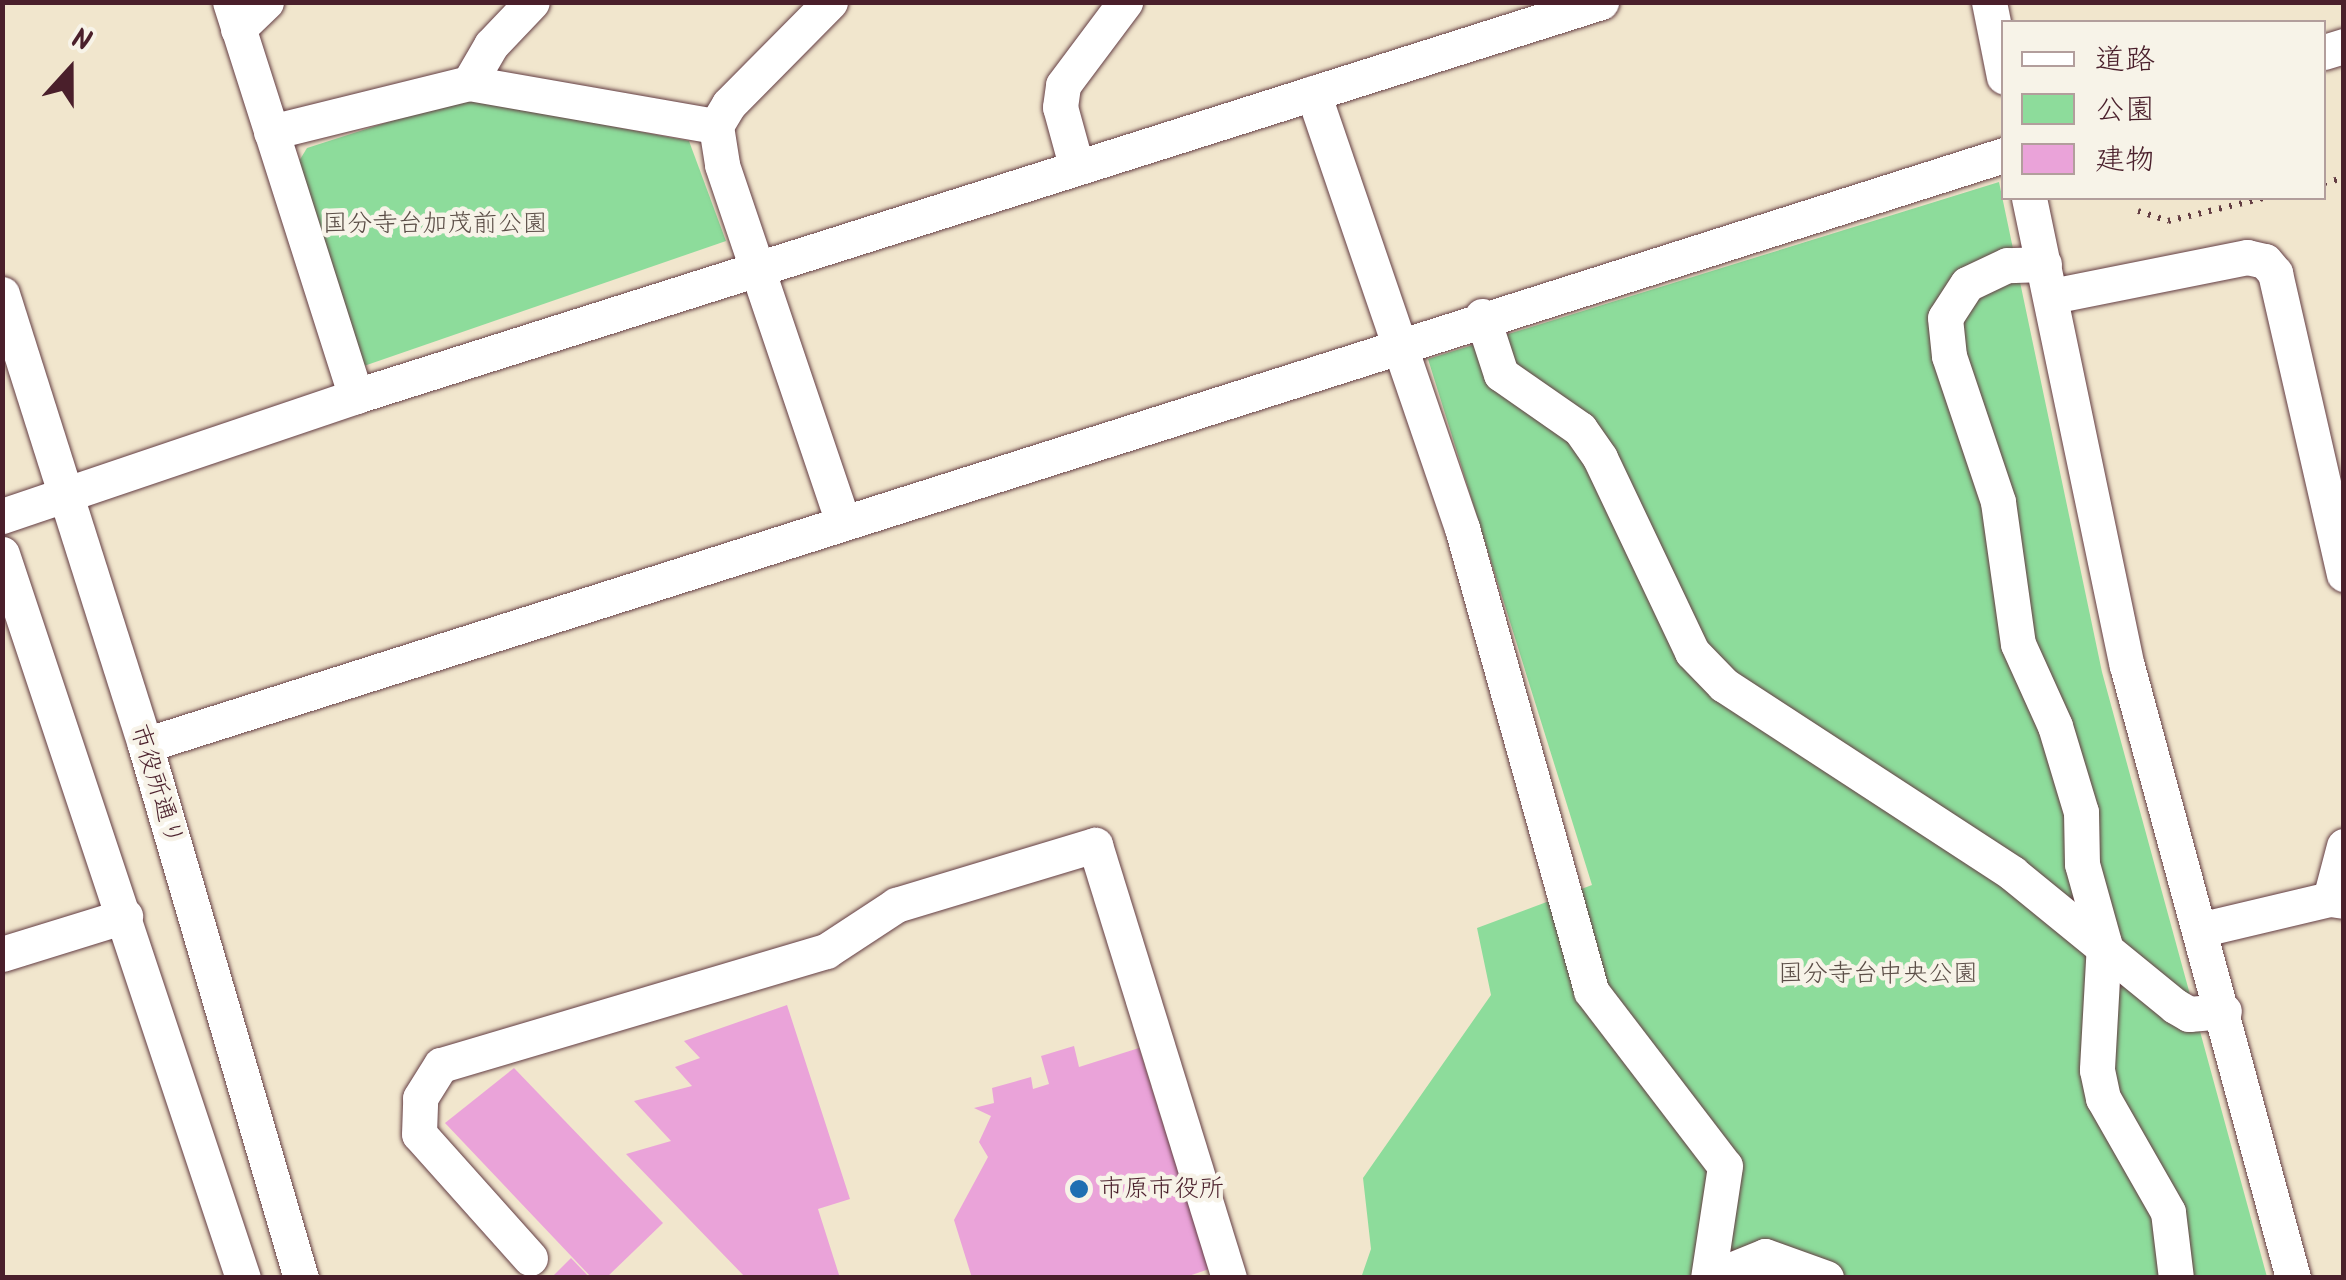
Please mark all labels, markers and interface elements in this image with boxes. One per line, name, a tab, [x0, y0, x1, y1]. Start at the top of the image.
text: N	[65, 17, 97, 66]
north arrow	[20, 20, 120, 120]
legend	[2001, 20, 2326, 200]
text: 道路	[2095, 37, 2155, 85]
text: 公園	[2095, 87, 2155, 135]
text: 建物	[2095, 137, 2155, 185]
park label: 国分寺台加茂前公園	[323, 209, 547, 239]
street label: 市役所通り	[123, 721, 189, 849]
park label: 国分寺台中央公園	[1778, 959, 1978, 989]
place label: 市原市役所	[1099, 1174, 1224, 1204]
marker: 市原市役所	[1068, 1178, 1090, 1200]

